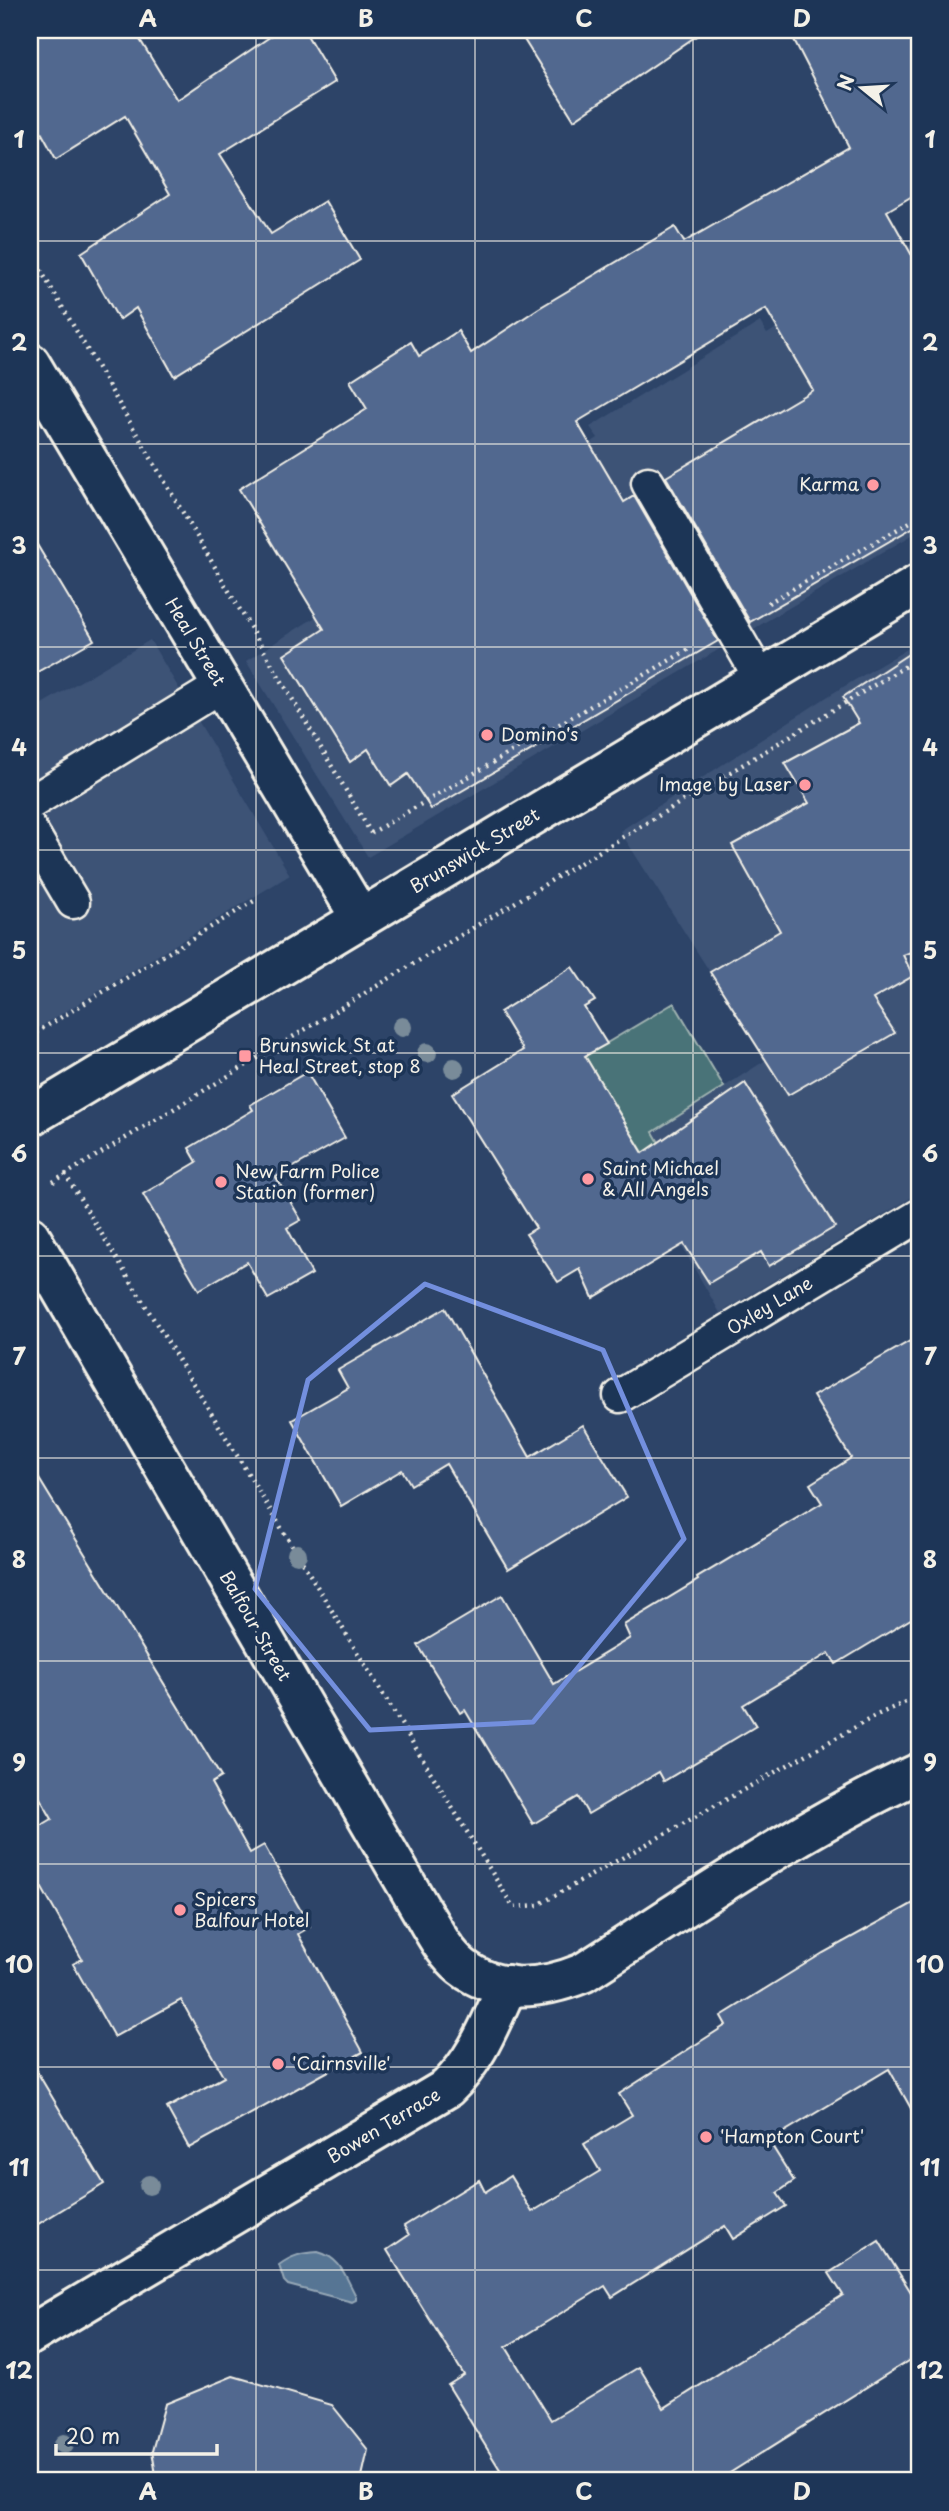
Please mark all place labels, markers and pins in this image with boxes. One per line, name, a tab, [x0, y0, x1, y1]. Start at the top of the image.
place label: Karma	[799, 470, 860, 497]
marker: Karma	[865, 477, 881, 493]
place label: Domino's	[501, 720, 578, 747]
marker: Domino's	[479, 727, 495, 743]
place label: Image by Laser	[659, 770, 792, 797]
marker: Image by Laser	[797, 777, 813, 793]
place label: Brunswick St at Heal Street, stop 8	[259, 1031, 421, 1079]
marker: Brunswick St at Heal Street, stop 8	[237, 1048, 253, 1064]
place label: Saint Michael & All Angels	[602, 1154, 719, 1202]
place label: New Farm Police Station (former)	[235, 1157, 380, 1205]
marker: Saint Michael & All Angels	[580, 1171, 596, 1187]
marker: New Farm Police Station (former)	[213, 1174, 229, 1190]
place label: Spicers Balfour Hotel	[194, 1885, 309, 1933]
marker: Spicers Balfour Hotel	[172, 1902, 188, 1918]
place label: 'Cairnsville'	[292, 2049, 391, 2076]
marker: 'Cairnsville'	[270, 2056, 286, 2072]
place label: 'Hampton Court'	[720, 2122, 864, 2149]
marker: 'Hampton Court'	[698, 2129, 714, 2145]

